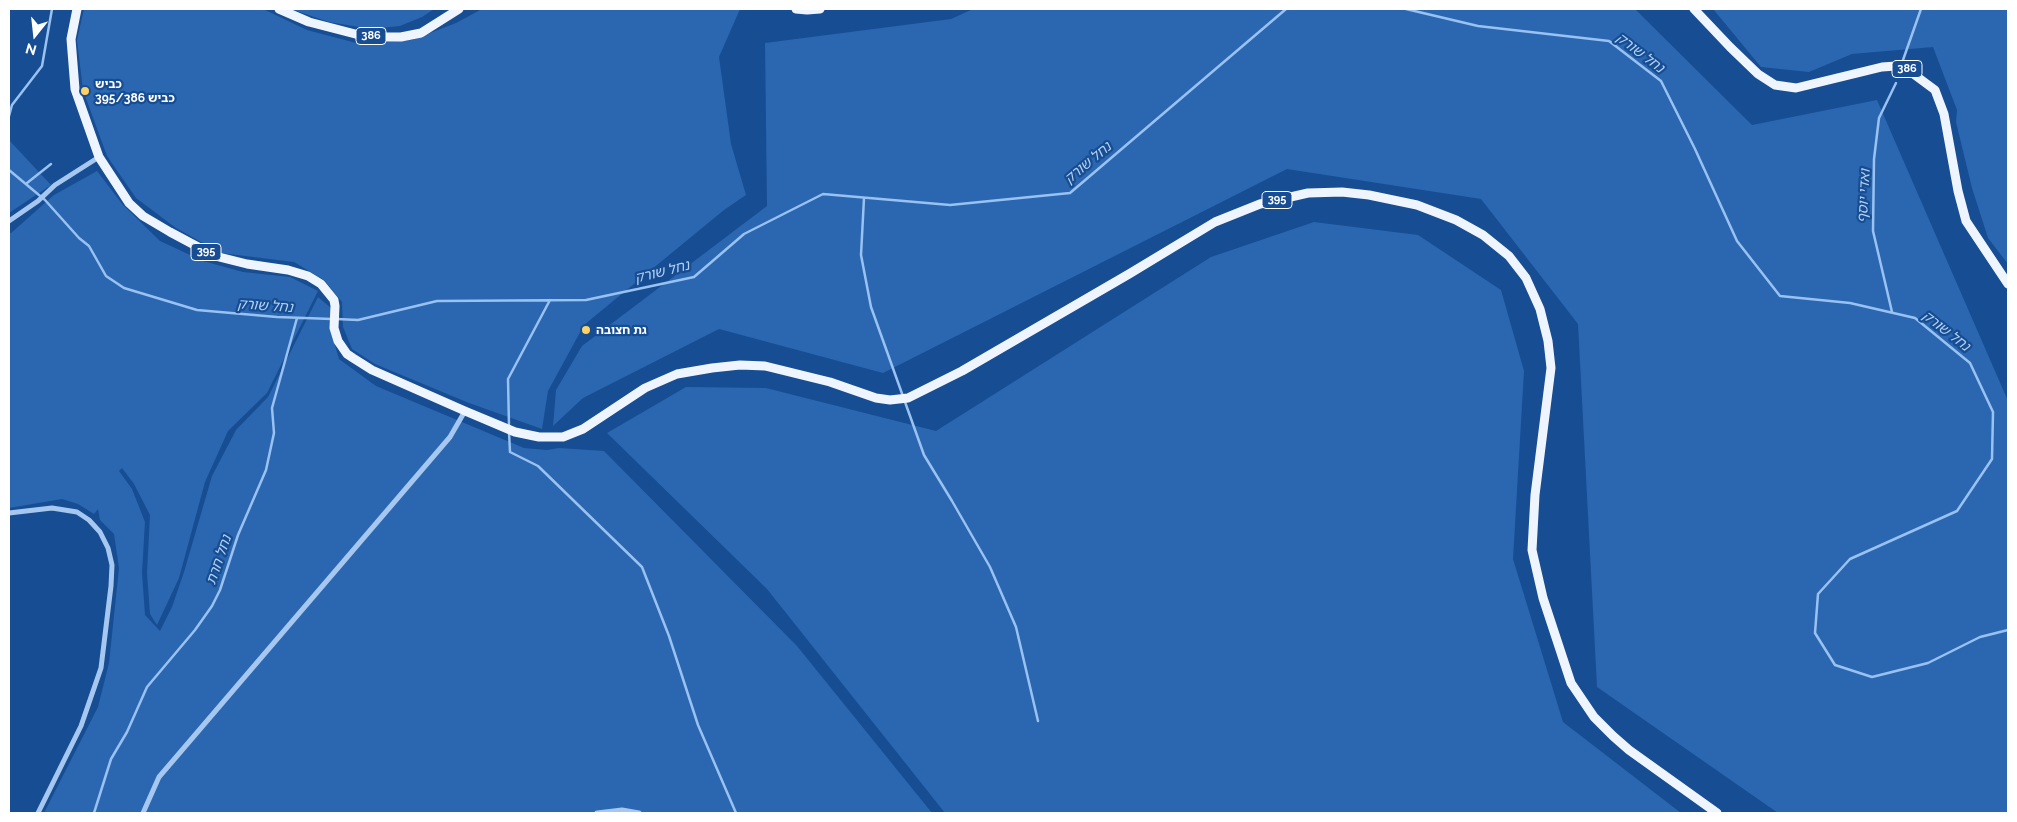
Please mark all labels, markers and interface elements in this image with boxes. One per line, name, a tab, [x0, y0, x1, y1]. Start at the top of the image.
north arrow	[10, 10, 60, 60]
road number: 386	[356, 28, 386, 44]
water label: נחל שורק	[1613, 30, 1667, 76]
text: N	[24, 40, 38, 59]
road number: 386	[1892, 61, 1922, 78]
place label: כביש 395/כביש 386	[95, 77, 175, 105]
marker: כביש 395/כביש 386	[79, 85, 91, 97]
water label: נחל שורק	[1061, 139, 1115, 187]
water label: ואדי יוסף	[1854, 169, 1874, 223]
road number: 395	[1262, 192, 1292, 208]
road number: 395	[191, 243, 221, 260]
water label: נחל שורק	[633, 257, 691, 287]
water label: נחל שורק	[237, 296, 293, 316]
water label: נחל שורק	[1919, 307, 1973, 355]
place label: גת חצובה	[596, 323, 647, 337]
marker: גת חצובה	[580, 324, 592, 336]
water label: נחל חרת	[203, 533, 235, 587]

